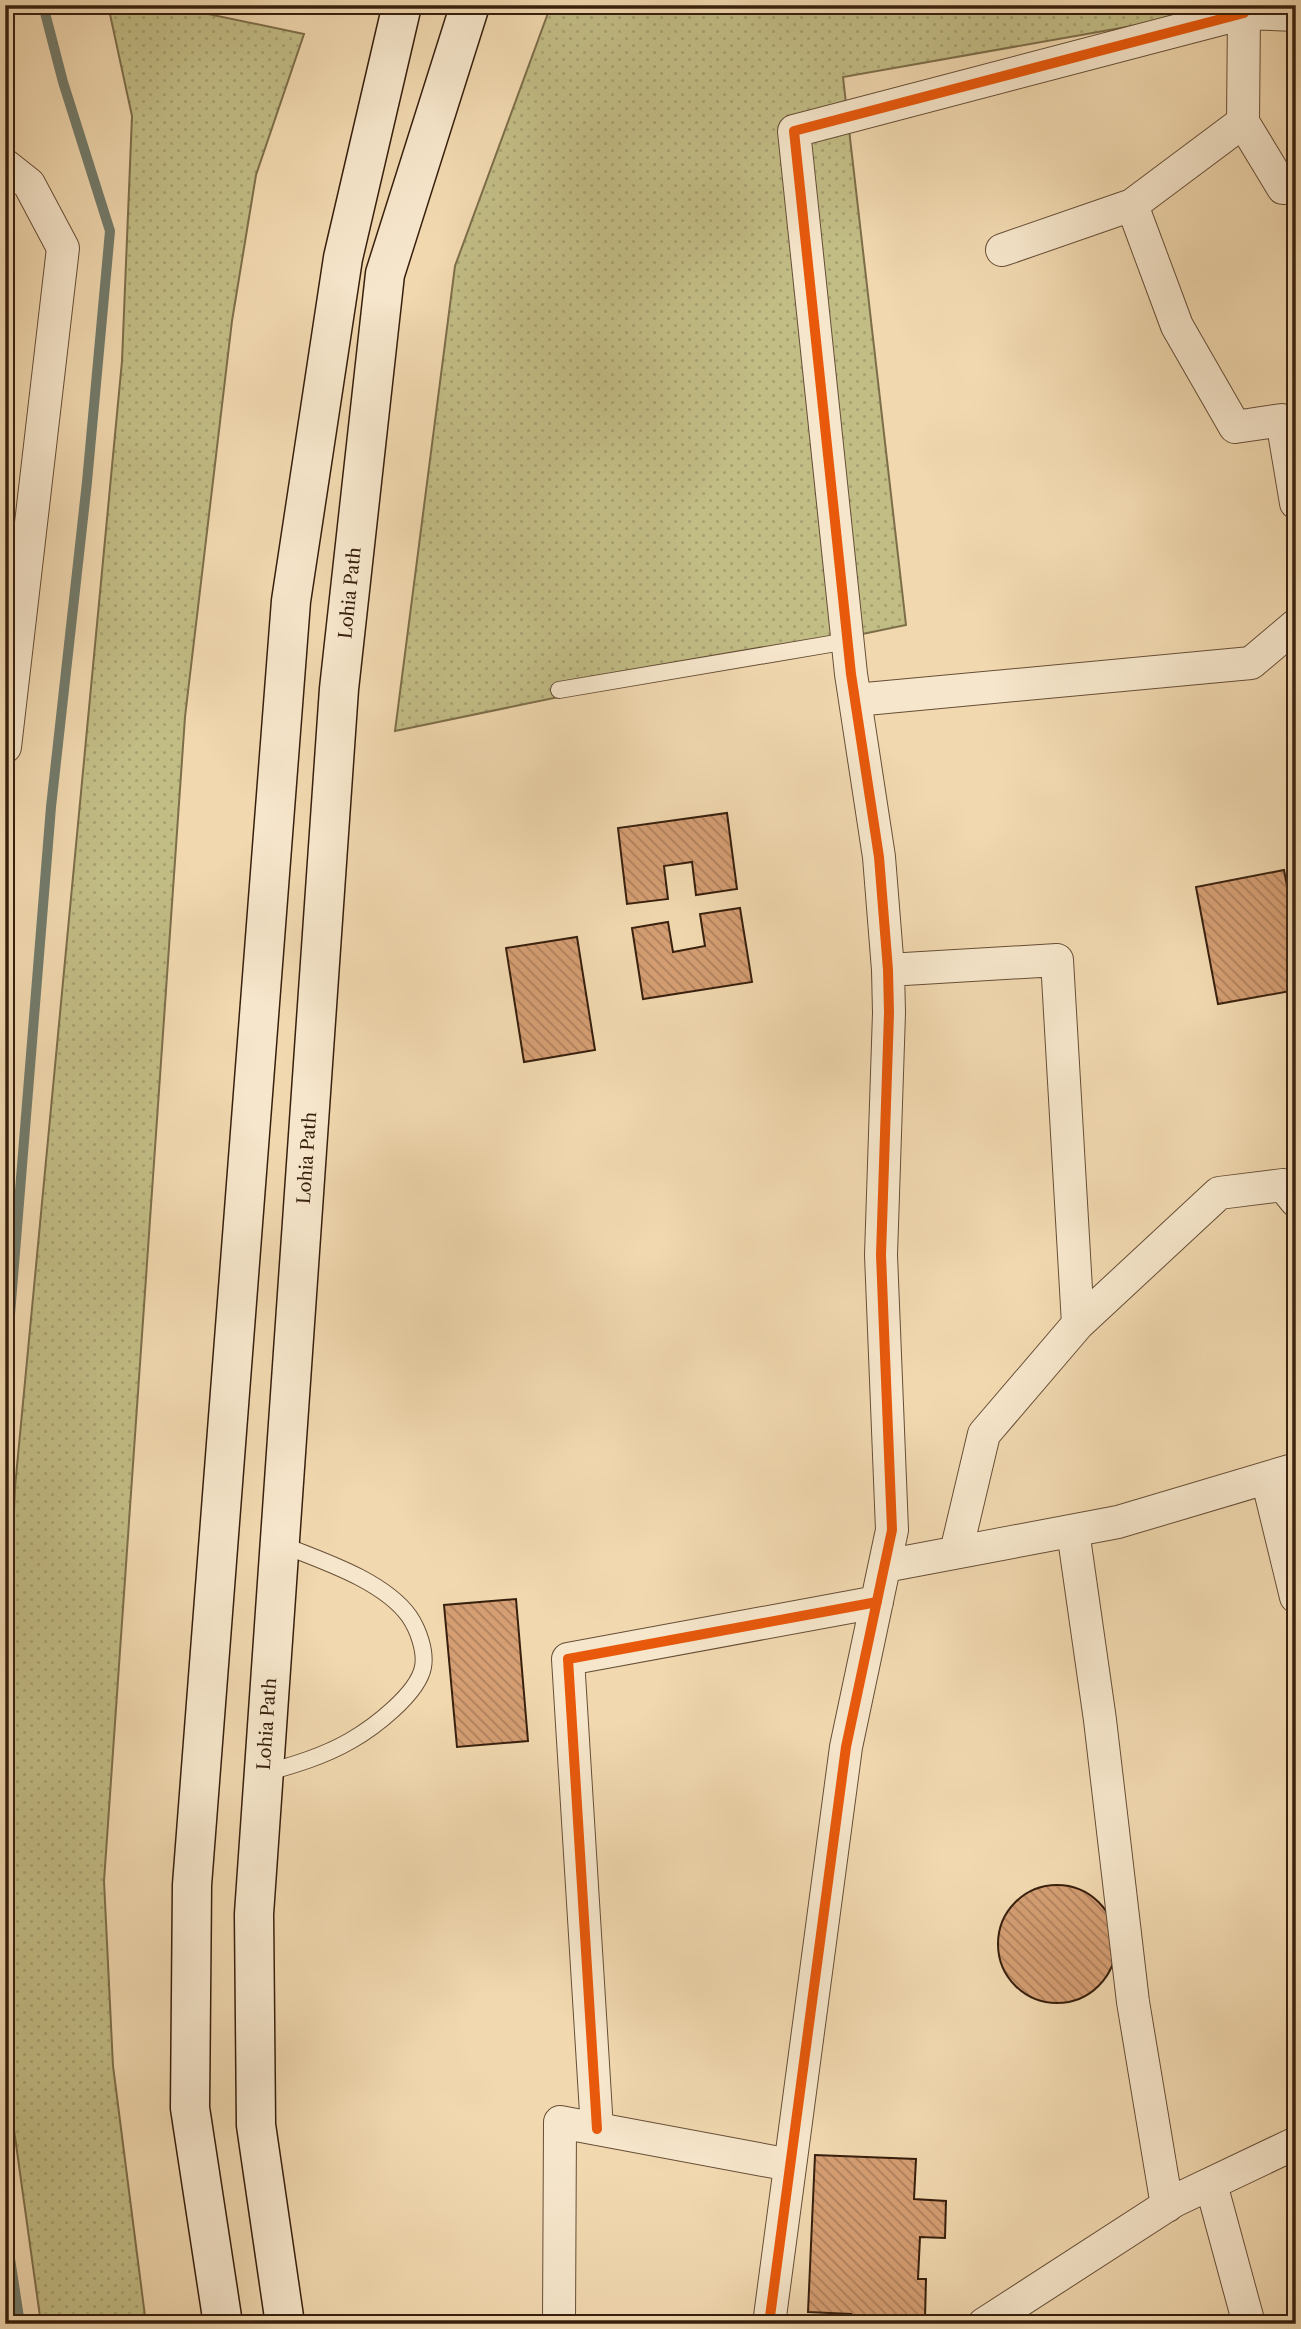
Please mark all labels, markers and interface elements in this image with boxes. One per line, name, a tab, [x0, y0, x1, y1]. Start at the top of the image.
street label: Lohia Path	[334, 546, 366, 640]
street label: Lohia Path	[293, 1111, 321, 1205]
street label: Lohia Path	[253, 1677, 281, 1771]

